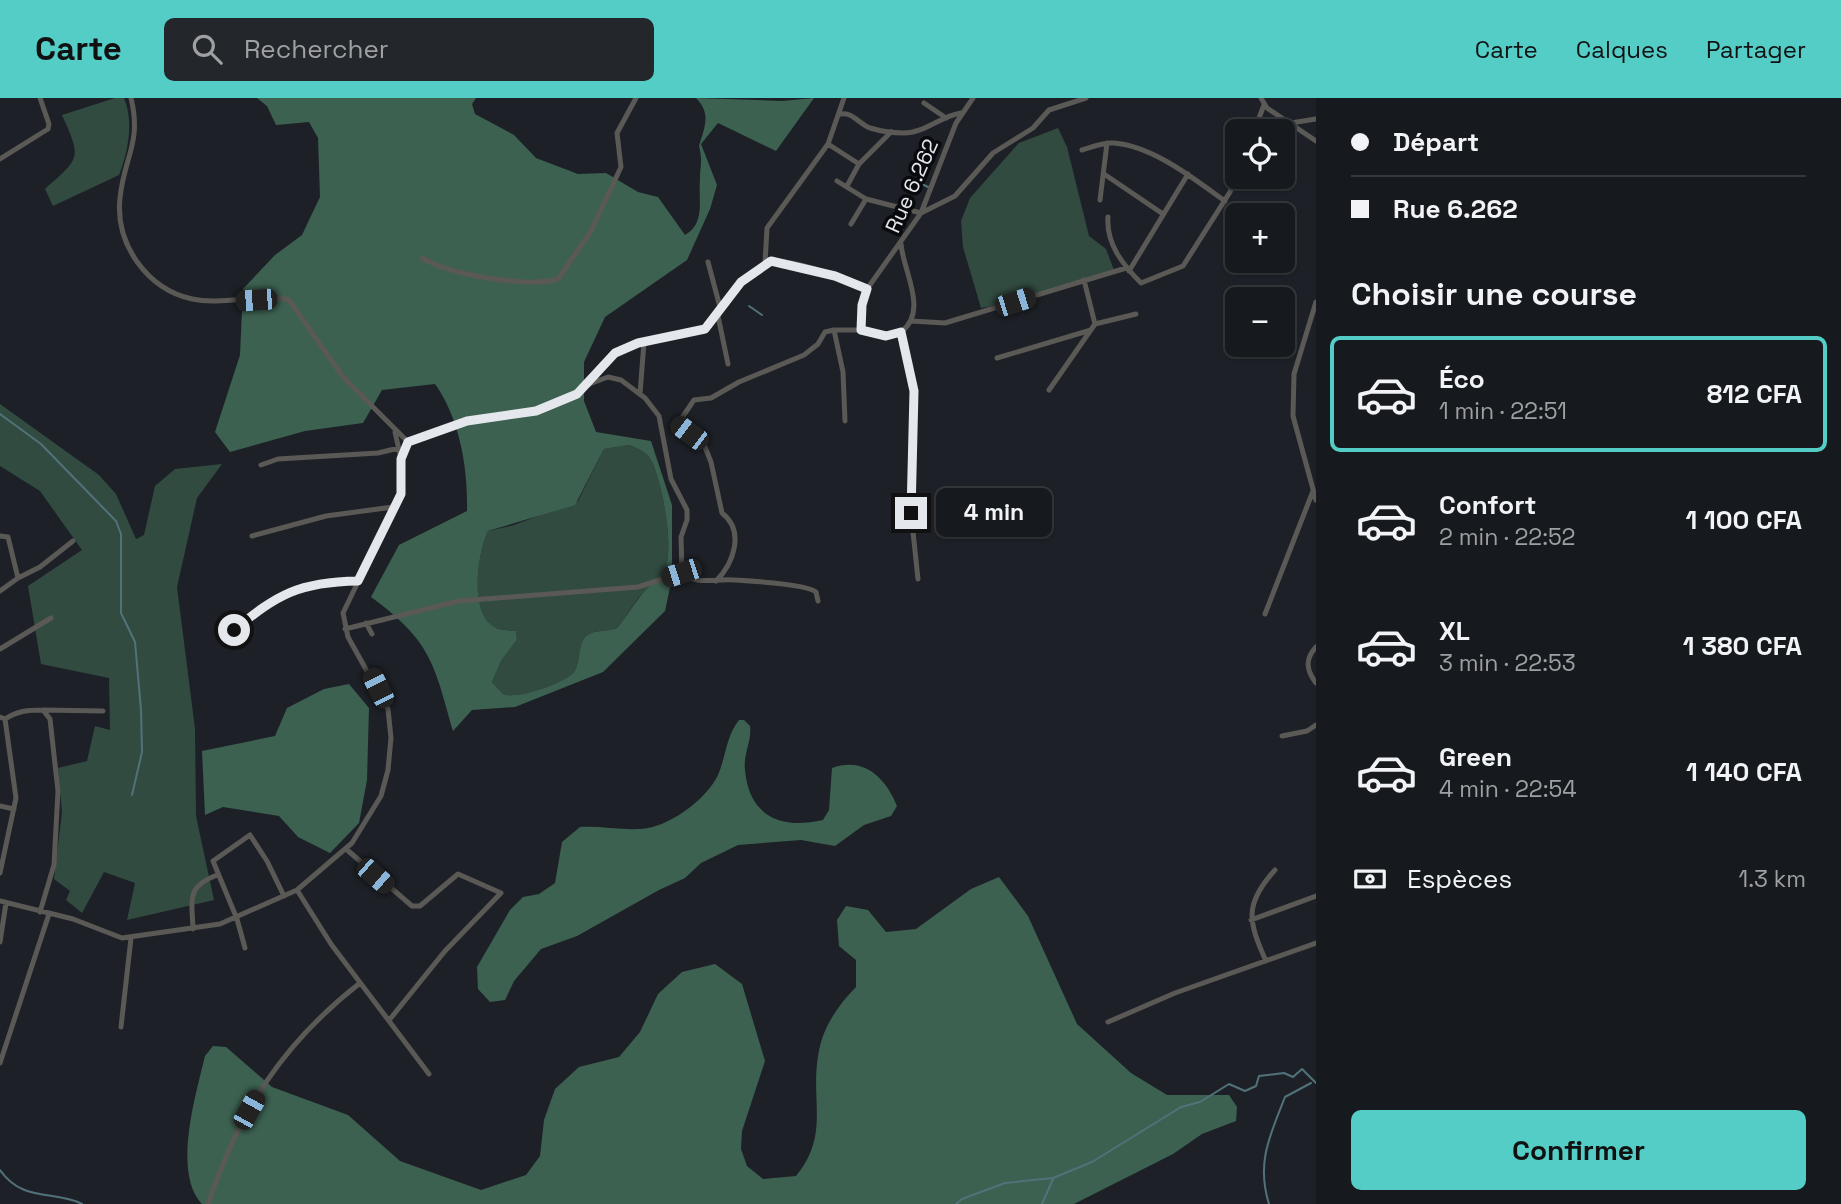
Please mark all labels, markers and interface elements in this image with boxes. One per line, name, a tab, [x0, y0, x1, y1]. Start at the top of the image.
search box	[164, 18, 654, 81]
text: Carte	[35, 28, 122, 70]
icon: search	[188, 30, 226, 68]
text: Rechercher	[244, 32, 389, 66]
text: Carte	[1475, 34, 1538, 65]
text: Calques	[1576, 34, 1668, 65]
text: Partager	[1706, 34, 1806, 65]
map controls	[1225, 119, 1295, 357]
button: locate	[1225, 119, 1295, 189]
text: Départ	[1393, 125, 1479, 159]
street label: Rue 6.262	[879, 135, 944, 237]
text: Rue 6.262	[1393, 192, 1518, 226]
button: +	[1225, 203, 1295, 273]
text: Choisir une course	[1351, 274, 1637, 314]
car	[992, 286, 1039, 318]
button: −	[1225, 287, 1295, 357]
car	[235, 288, 278, 312]
text: Éco	[1439, 362, 1485, 396]
icon: car	[1355, 363, 1418, 426]
text: 812 CFA	[1707, 377, 1802, 411]
text: 1 min · 22:51	[1439, 396, 1567, 426]
car	[666, 412, 713, 454]
callout: 4 min	[936, 488, 1051, 538]
text: Confort	[1439, 488, 1536, 522]
icon: car	[1355, 489, 1418, 552]
route end	[895, 497, 927, 529]
text: 4 min	[964, 497, 1024, 527]
text: 1 100 CFA	[1686, 503, 1802, 537]
text: 2 min · 22:52	[1439, 522, 1575, 552]
car	[658, 557, 705, 589]
route start	[218, 614, 250, 646]
text: XL	[1439, 614, 1470, 648]
icon: car	[1355, 615, 1418, 678]
text: 1 380 CFA	[1683, 629, 1802, 663]
text: 3 min · 22:53	[1439, 648, 1576, 678]
car	[360, 665, 397, 711]
text: Green	[1439, 740, 1512, 774]
icon: car	[1355, 741, 1418, 804]
text: 1 140 CFA	[1686, 755, 1802, 789]
text: 4 min · 22:54	[1439, 774, 1577, 804]
car	[353, 854, 398, 898]
icon: cash	[1351, 860, 1389, 898]
text: Espèces	[1407, 862, 1512, 896]
text: 1.3 km	[1739, 864, 1806, 894]
car	[230, 1087, 269, 1133]
button: Confirmer	[1351, 1110, 1806, 1190]

